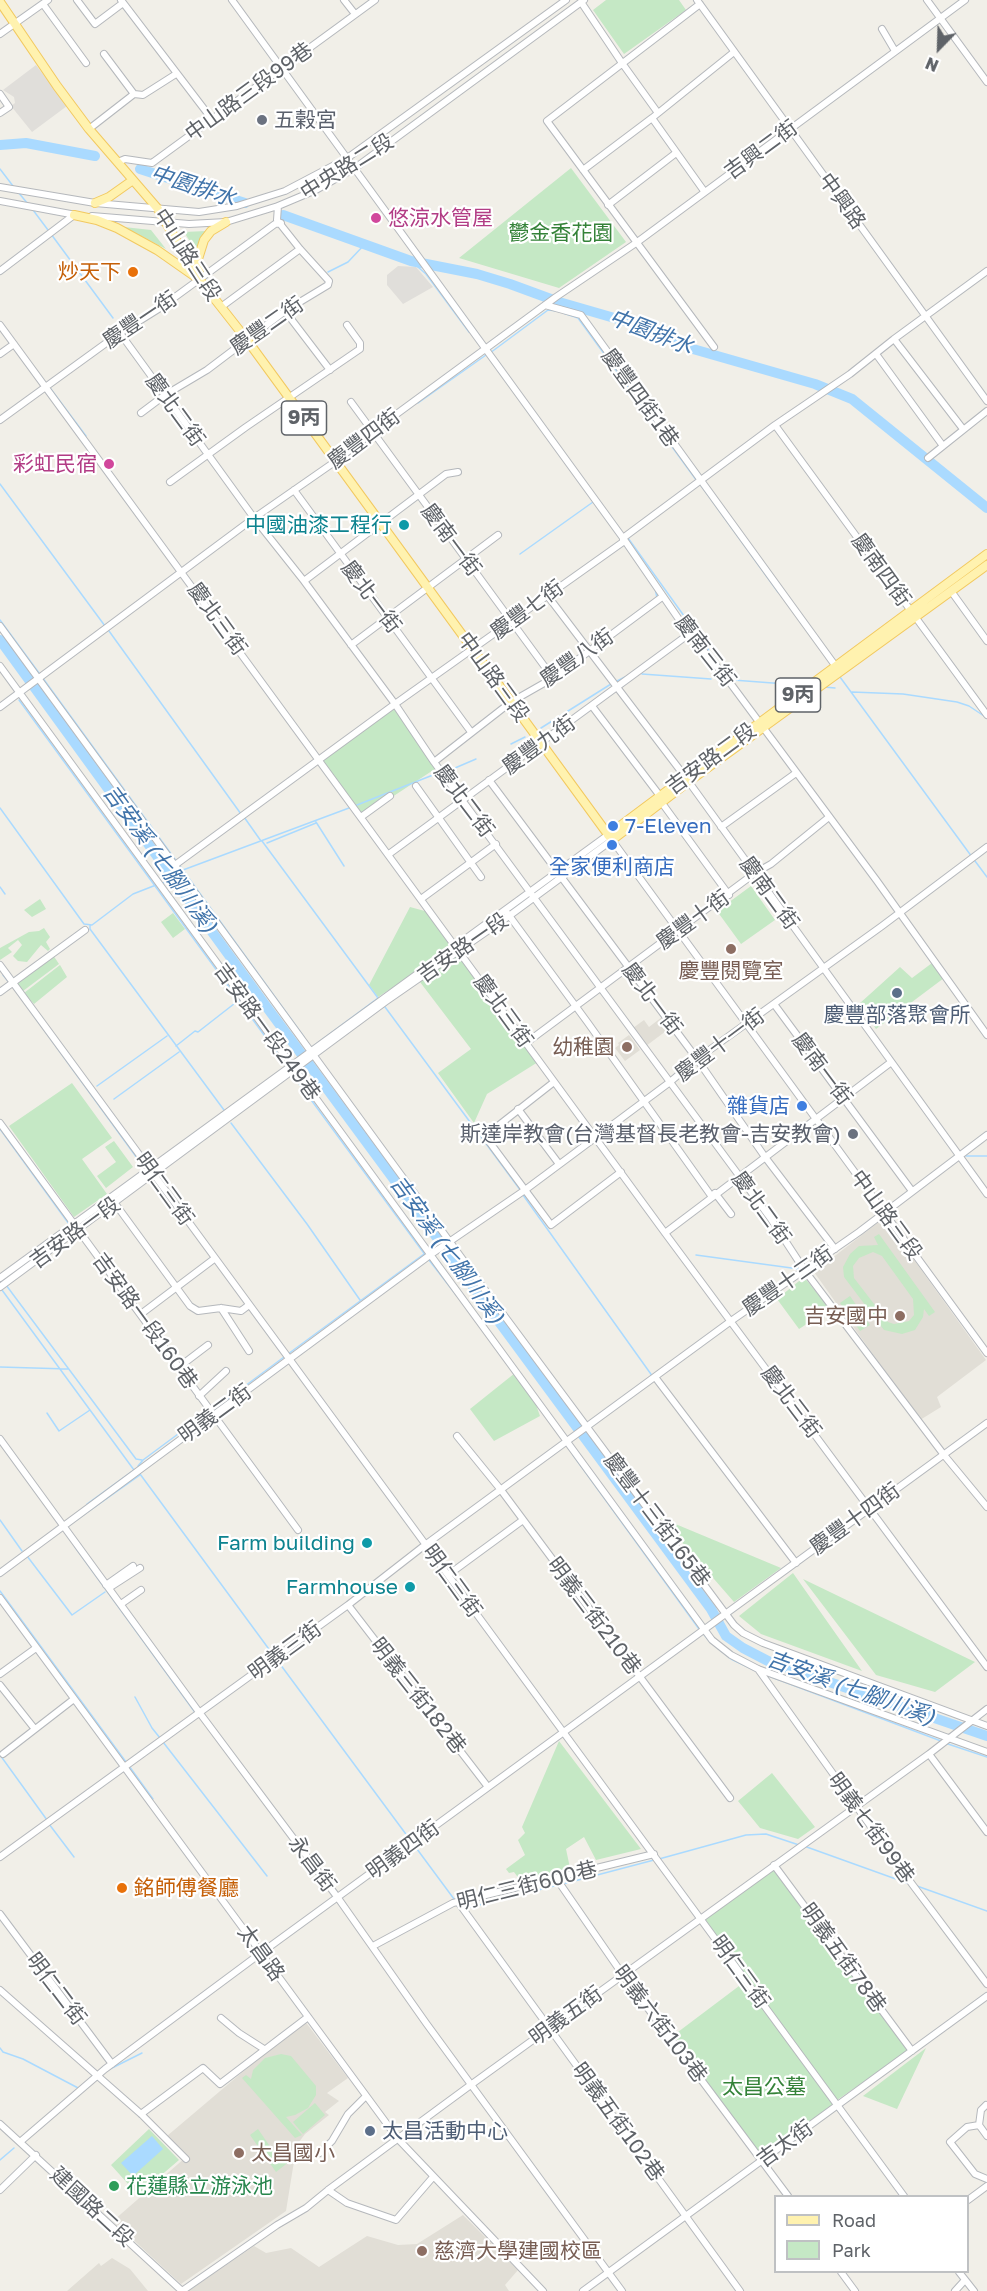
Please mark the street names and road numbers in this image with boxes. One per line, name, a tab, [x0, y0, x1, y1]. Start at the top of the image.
street label: 中山路三段99巷	[180, 37, 318, 147]
street label: 吉興二街	[720, 115, 802, 185]
street label: 中央路二段	[296, 128, 398, 206]
street label: 中興路	[813, 168, 871, 234]
street label: 中山路三段	[148, 204, 226, 306]
street label: 慶豐一街	[98, 286, 182, 354]
street label: 慶豐二街	[225, 292, 309, 360]
street label: 慶豐四街1巷	[596, 344, 684, 452]
street label: 慶北二街	[140, 369, 210, 451]
road number: 9丙	[282, 401, 326, 435]
street label: 慶豐四街	[323, 404, 405, 474]
street label: 慶南一街	[416, 499, 486, 581]
street label: 慶南四街	[846, 529, 916, 611]
street label: 慶北一街	[336, 556, 406, 638]
street label: 慶豐七街	[486, 575, 568, 645]
street label: 慶北三街	[182, 578, 252, 660]
street label: 慶南三街	[669, 610, 741, 692]
street label: 慶豐八街	[535, 624, 619, 692]
street label: 中山路三段	[452, 627, 534, 727]
road number: 9丙	[776, 678, 820, 712]
street label: 慶豐九街	[498, 710, 580, 780]
street label: 吉安路二段	[661, 718, 761, 800]
street label: 慶北二街	[429, 760, 499, 842]
street label: 慶南二街	[734, 852, 804, 934]
street label: 慶豐十街	[652, 885, 734, 955]
street label: 吉安路一段	[413, 908, 513, 988]
street label: 吉安路一段249巷	[209, 958, 325, 1106]
street label: 慶北一街	[617, 958, 687, 1040]
street label: 慶北三街	[468, 970, 538, 1052]
street label: 慶豐十一街	[670, 1003, 770, 1087]
street label: 慶南一街	[787, 1028, 857, 1110]
street label: 明仁三街	[129, 1148, 199, 1230]
street label: 中山路三段	[845, 1165, 927, 1265]
street label: 慶北二街	[726, 1167, 796, 1249]
street label: 吉安路一段	[25, 1192, 125, 1274]
street label: 慶豐十三街	[738, 1241, 838, 1321]
street label: 吉安路一段160巷	[87, 1248, 203, 1394]
street label: 慶北三街	[756, 1361, 826, 1443]
street label: 明義二街	[174, 1379, 256, 1449]
street label: 慶豐十三街165巷	[598, 1448, 716, 1592]
street label: 慶豐十四街	[805, 1478, 905, 1560]
street label: 明仁三街	[417, 1540, 487, 1622]
street label: 明義三街210巷	[542, 1552, 646, 1680]
street label: 明義三街	[244, 1616, 326, 1686]
street label: 明義三街182巷	[365, 1633, 471, 1759]
street label: 明義七街99巷	[822, 1768, 920, 1888]
street label: 明義四街	[362, 1815, 444, 1885]
street label: 永昌街	[283, 1831, 341, 1897]
street label: 明仁三街600巷	[454, 1856, 600, 1916]
street label: 明義五街78巷	[795, 1898, 891, 2018]
street label: 太昌路	[232, 1920, 290, 1986]
street label: 明仁三街	[705, 1931, 775, 2013]
street label: 明仁二街	[21, 1948, 91, 2030]
street label: 明義六街103巷	[608, 1960, 712, 2088]
street label: 明義五街	[525, 1981, 607, 2051]
street label: 明義五街102巷	[567, 2058, 669, 2186]
street label: 吉太街	[752, 2115, 818, 2173]
street label: 建國路二段	[45, 2162, 139, 2252]

